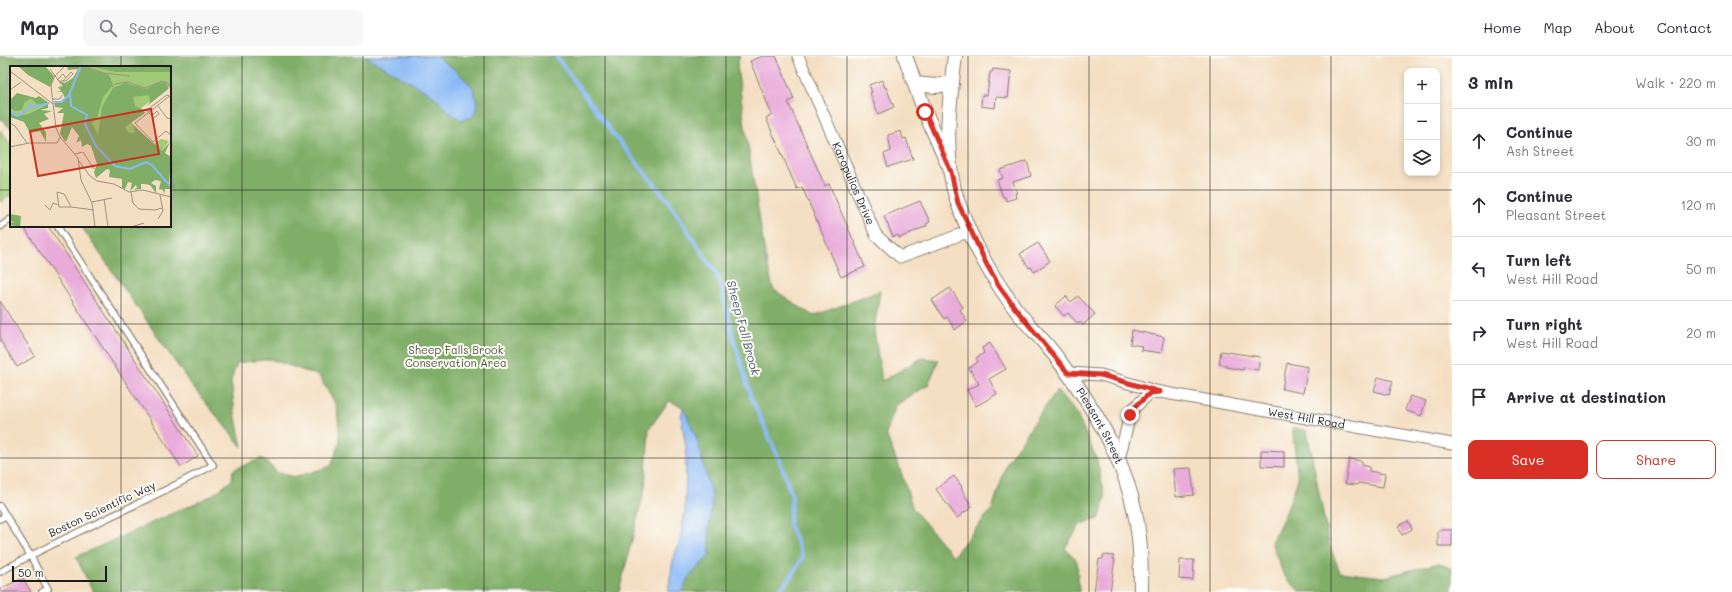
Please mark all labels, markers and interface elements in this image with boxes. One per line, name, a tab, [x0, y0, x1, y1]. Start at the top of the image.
search box	[83, 10, 363, 46]
text: Map	[20, 15, 59, 40]
icon: search	[97, 17, 119, 39]
text: Search here	[129, 18, 220, 38]
text: Home	[1483, 18, 1521, 37]
text: Map	[1543, 18, 1572, 37]
text: About	[1594, 18, 1635, 37]
text: Contact	[1657, 18, 1712, 37]
inset map	[10, 66, 171, 227]
map controls	[1404, 68, 1440, 176]
button: +	[1404, 68, 1440, 104]
text: 3 min	[1468, 71, 1513, 93]
text: Walk · 220 m	[1635, 74, 1716, 91]
route start	[916, 103, 934, 121]
button: −	[1404, 104, 1440, 140]
text: Continue	[1506, 122, 1573, 142]
icon: ahead	[1468, 130, 1490, 152]
text: 30 m	[1686, 132, 1716, 149]
street label: Karopulios Drive	[829, 139, 879, 227]
button: layers	[1404, 140, 1440, 176]
text: Ash Street	[1506, 142, 1574, 159]
text: Continue	[1506, 186, 1573, 206]
icon: ahead	[1468, 194, 1490, 216]
text: 120 m	[1680, 196, 1716, 213]
text: Pleasant Street	[1506, 206, 1606, 223]
text: Turn left	[1506, 250, 1571, 270]
icon: left	[1468, 258, 1490, 280]
text: 50 m	[1686, 260, 1716, 277]
text: West Hill Road	[1506, 270, 1598, 287]
water label: Sheep Fall Brook	[724, 278, 765, 378]
text: Turn right	[1506, 314, 1583, 334]
icon: right	[1468, 322, 1490, 344]
text: 20 m	[1686, 324, 1716, 341]
text: West Hill Road	[1506, 334, 1598, 351]
park label: Sheep Falls Brook Conservation Area	[405, 342, 507, 370]
street label: Pleasant Street	[1073, 384, 1127, 466]
icon: arrive	[1468, 386, 1490, 408]
text: Arrive at destination	[1506, 387, 1666, 407]
street label: West Hill Road	[1267, 403, 1346, 432]
route end	[1121, 406, 1139, 424]
button: Save	[1468, 440, 1588, 479]
button: Share	[1596, 440, 1716, 479]
street label: Boston Scientific Way	[46, 477, 158, 540]
scale bar	[12, 564, 107, 583]
text: 50 m	[18, 565, 44, 580]

